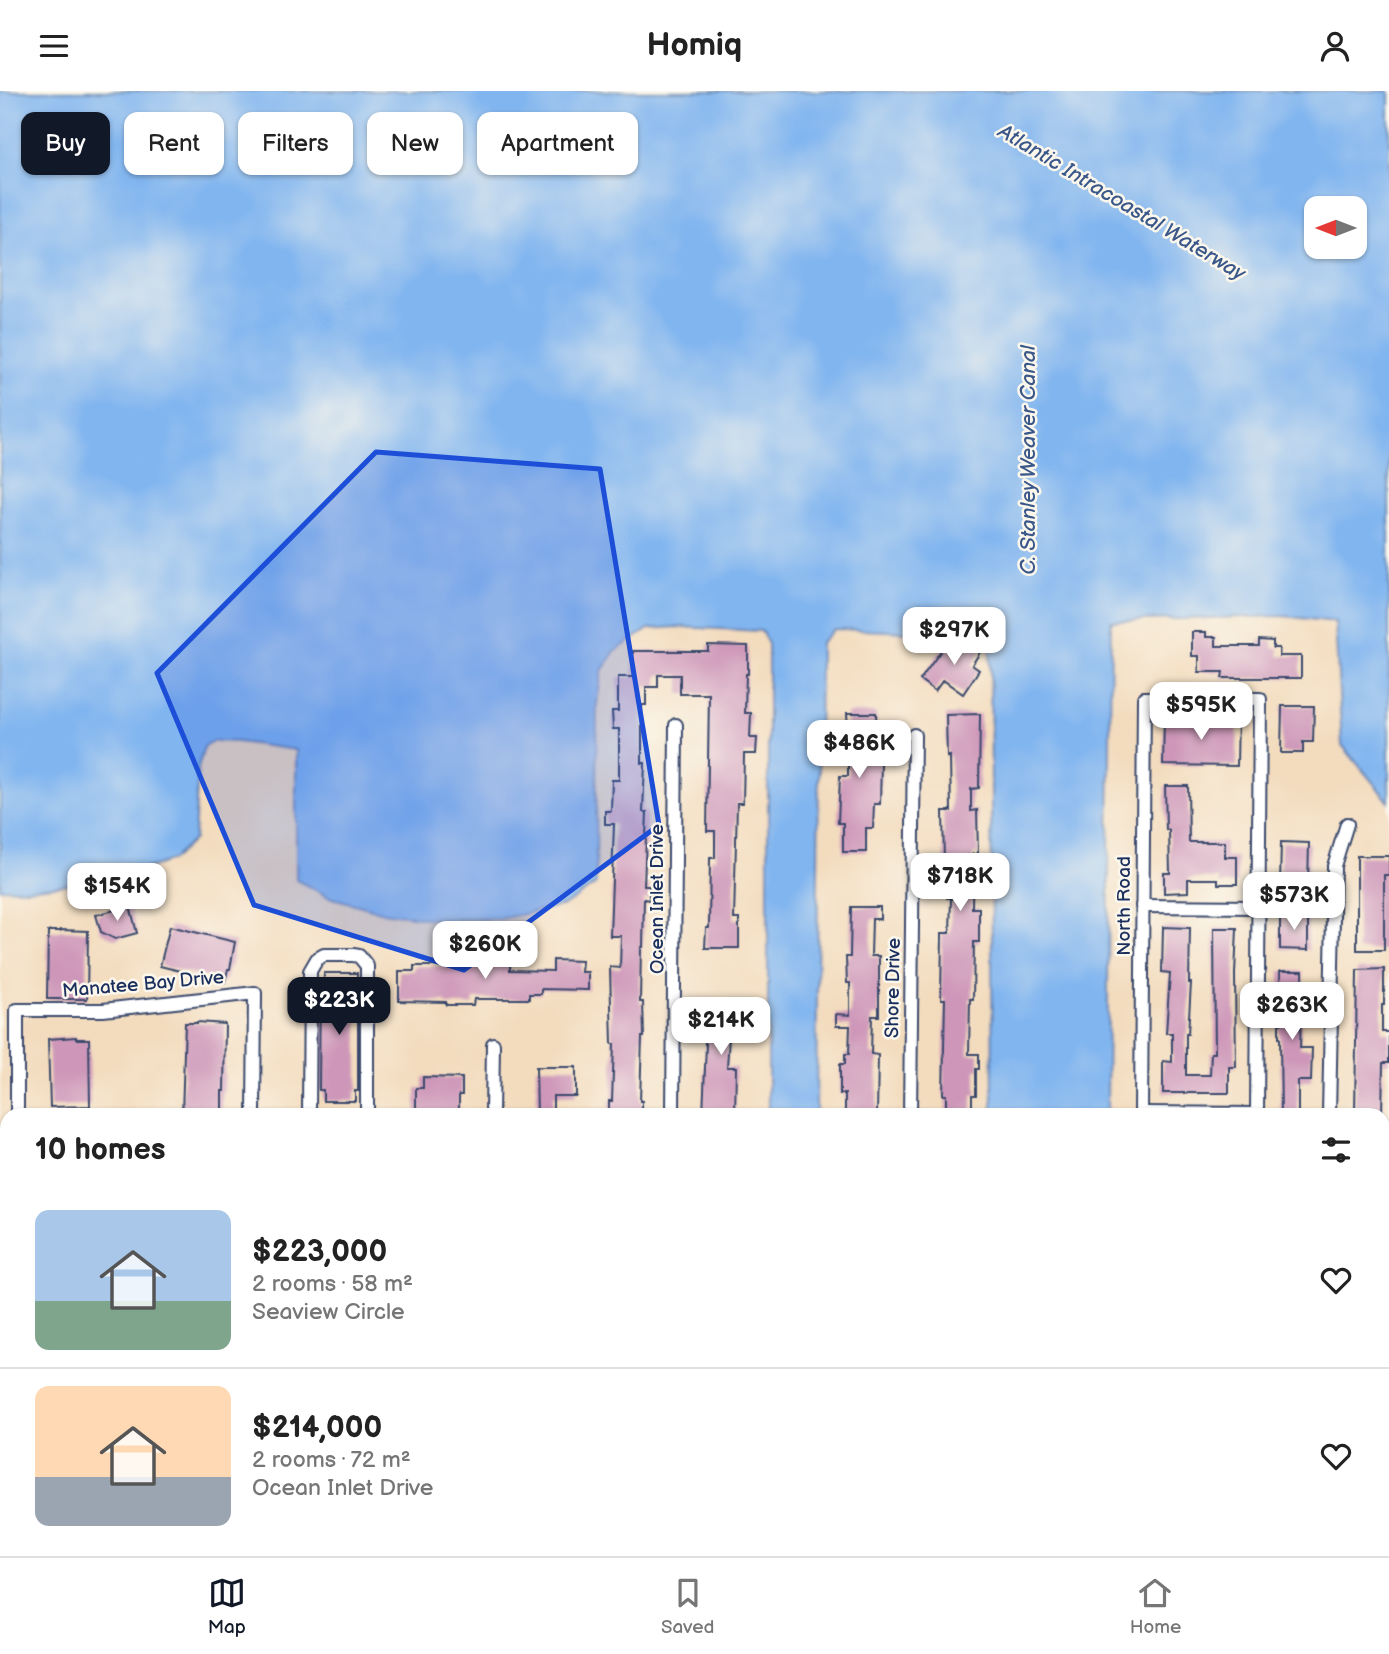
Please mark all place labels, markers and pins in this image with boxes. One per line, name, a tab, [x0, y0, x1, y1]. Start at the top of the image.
pin: $297K	[905, 607, 1003, 667]
pin: $595K	[1152, 683, 1250, 742]
pin: $486K	[810, 721, 908, 780]
pin: $718K	[911, 853, 1009, 913]
pin: $154K	[68, 863, 166, 923]
pin: $573K	[1245, 873, 1343, 932]
pin: $260K	[436, 921, 534, 981]
pin: $223K	[290, 977, 388, 1037]
pin: $263K	[1243, 983, 1341, 1042]
pin: $214K	[672, 997, 770, 1057]

